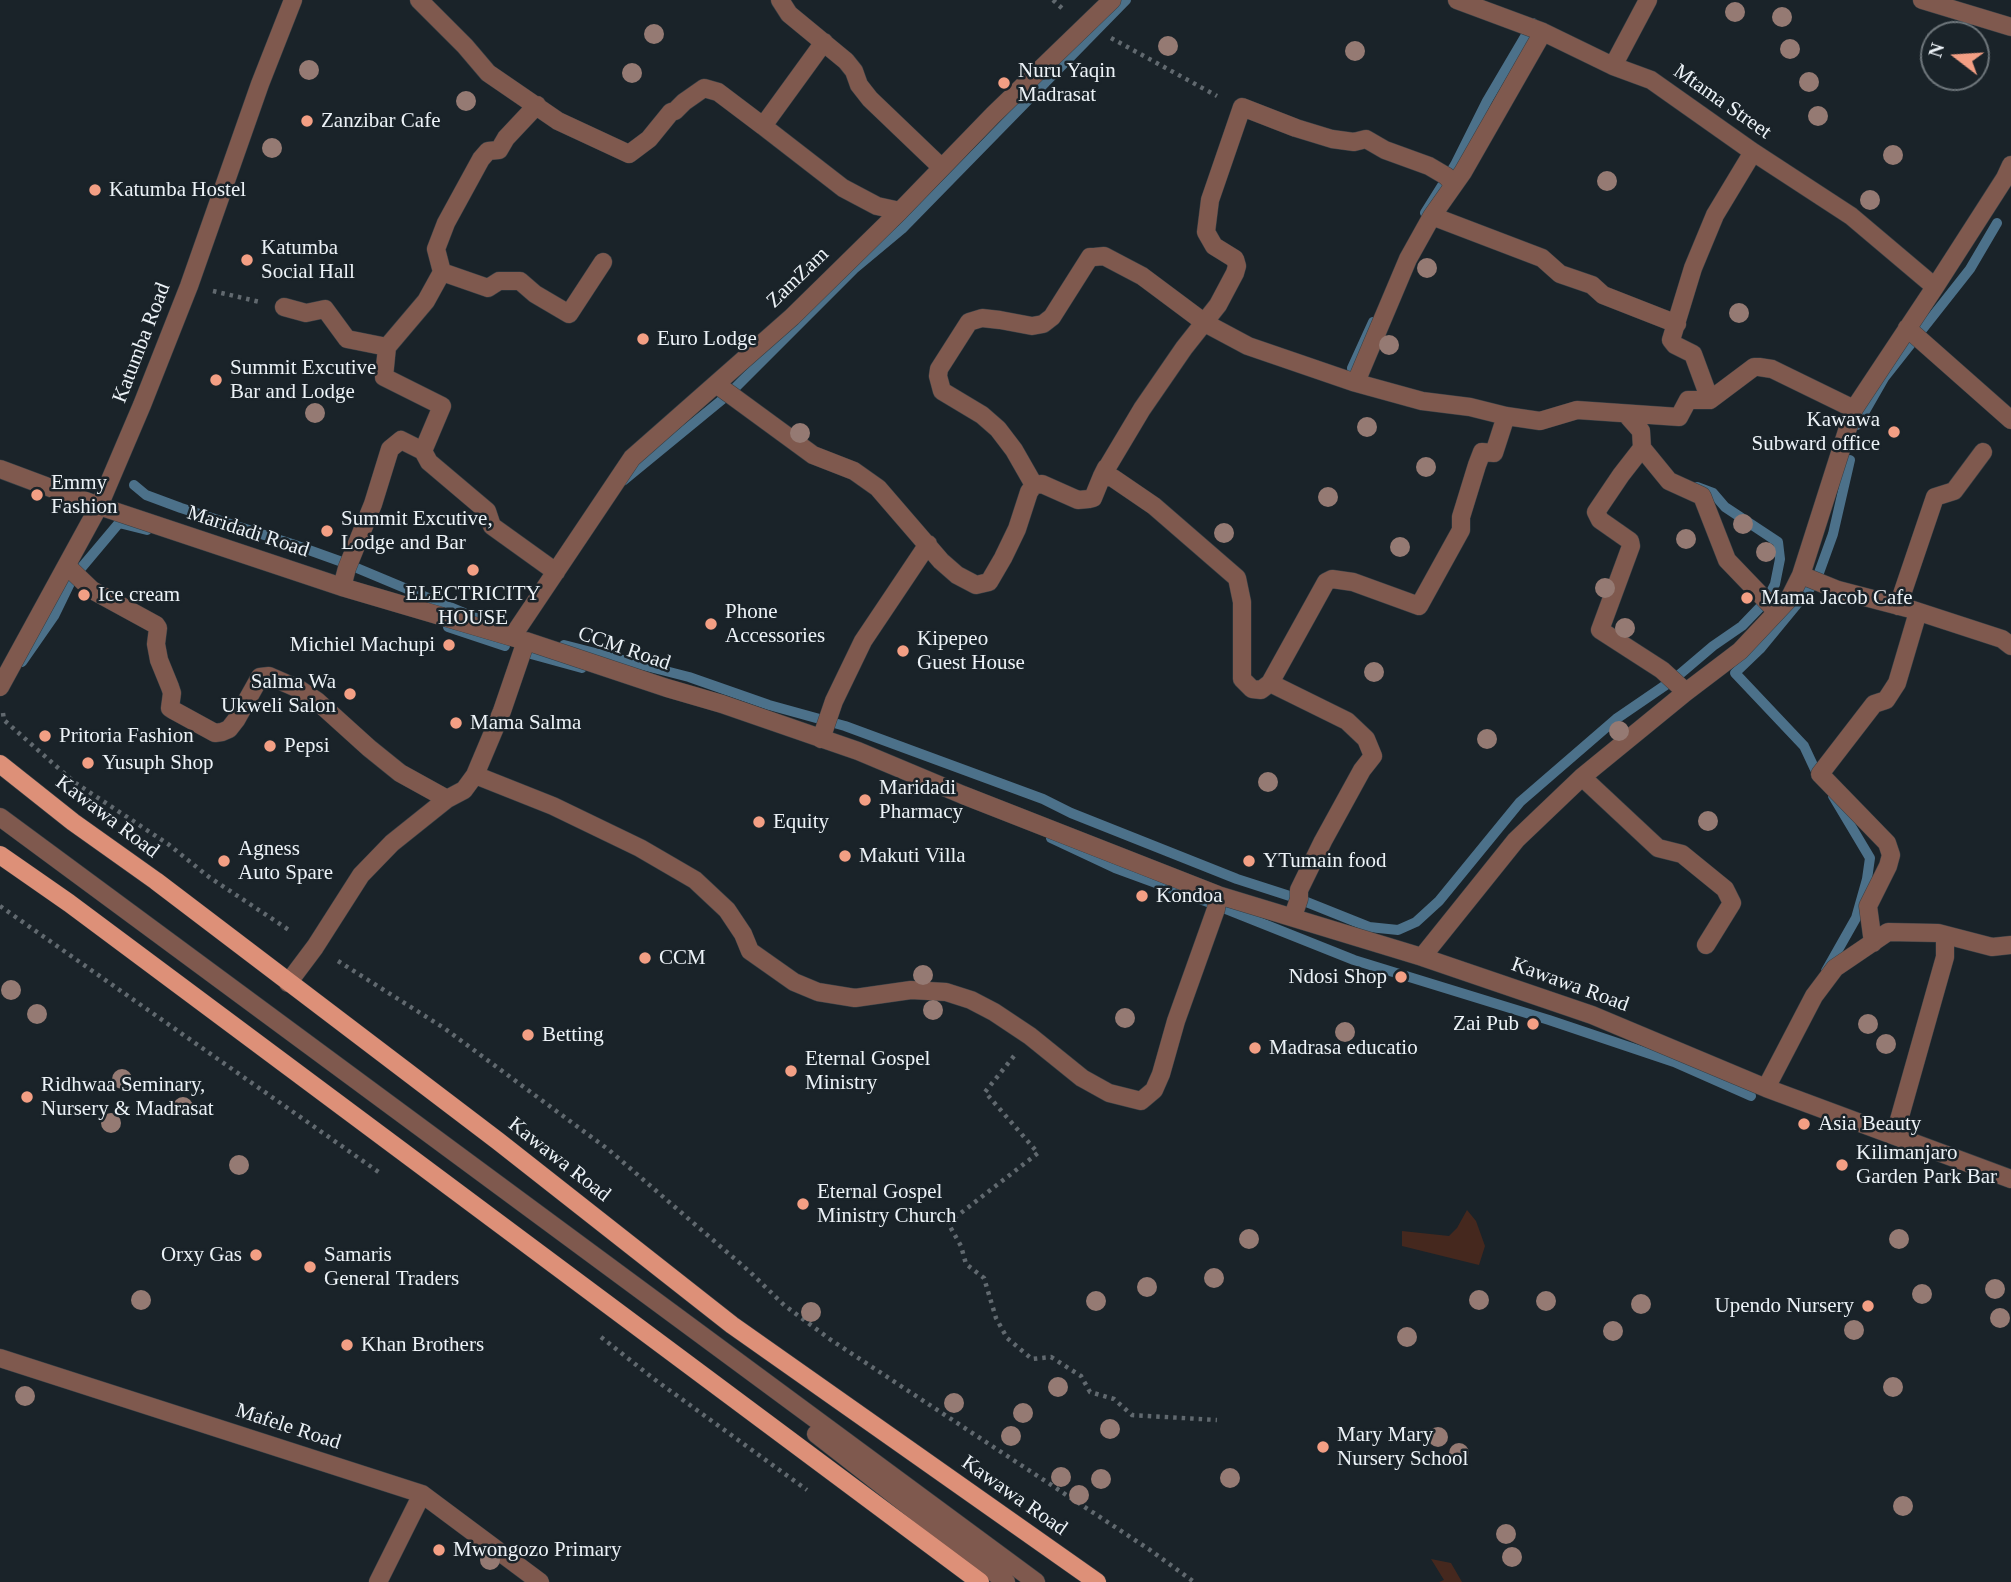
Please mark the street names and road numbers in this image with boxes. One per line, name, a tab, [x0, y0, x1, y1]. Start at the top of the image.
street label: Mtama Street	[1668, 59, 1776, 145]
street label: ZamZam	[762, 242, 834, 314]
street label: Katumba Road	[108, 279, 176, 407]
street label: Maridadi Road	[184, 500, 312, 564]
street label: CCM Road	[574, 621, 674, 677]
street label: Kawawa Road	[50, 770, 164, 864]
street label: Kawawa Road	[1508, 952, 1632, 1018]
street label: Kawawa Road	[503, 1112, 615, 1208]
street label: Mafele Road	[232, 1398, 344, 1456]
street label: Kawawa Road	[956, 1450, 1072, 1542]

